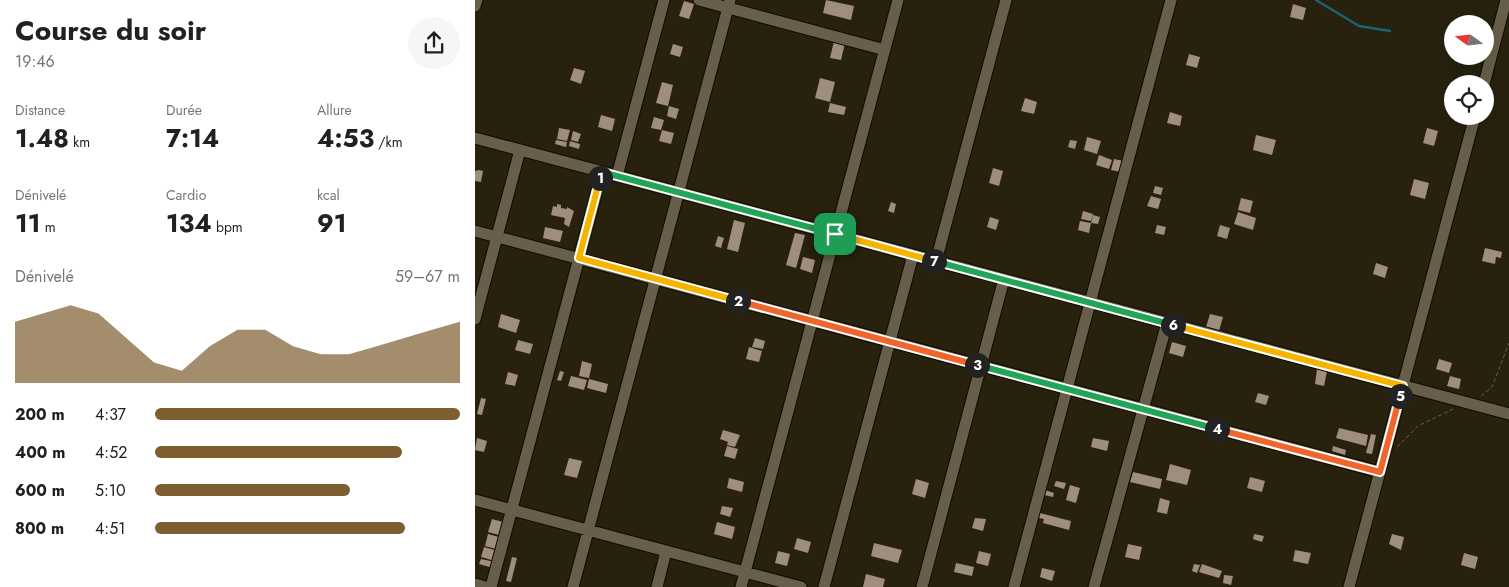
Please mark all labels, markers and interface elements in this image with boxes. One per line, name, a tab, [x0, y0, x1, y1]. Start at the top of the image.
text: Course du soir	[15, 10, 206, 51]
north arrow	[1444, 15, 1494, 65]
map controls	[1444, 15, 1494, 125]
button: share	[408, 17, 460, 69]
text: 19:46	[15, 50, 55, 73]
button: locate	[1444, 75, 1494, 125]
text: Distance	[15, 100, 65, 120]
text: Durée	[166, 100, 202, 120]
text: Allure	[317, 100, 352, 120]
text: 1.48	[15, 120, 69, 156]
text: 7:14	[166, 120, 219, 156]
text: 4:53	[317, 120, 374, 156]
text: km	[69, 132, 90, 152]
text: /km	[374, 132, 403, 152]
pin: 1	[587, 166, 613, 190]
text: 1	[597, 168, 604, 188]
text: Dénivelé	[15, 185, 66, 205]
text: Cardio	[166, 185, 206, 205]
text: kcal	[317, 185, 340, 205]
text: 11	[15, 205, 40, 241]
text: 134	[166, 205, 212, 241]
text: 91	[317, 205, 346, 241]
pin	[814, 213, 856, 255]
text: m	[40, 217, 56, 237]
text: bpm	[212, 217, 243, 237]
icon: arrive	[821, 220, 849, 248]
pin: 7	[921, 248, 947, 274]
text: 7	[930, 251, 939, 271]
text: Dénivelé	[15, 265, 74, 288]
text: 59–67 m	[395, 265, 460, 288]
pin: 2	[725, 288, 751, 314]
text: 2	[734, 291, 743, 311]
pin: 6	[1161, 312, 1185, 338]
text: 6	[1169, 315, 1178, 335]
pin: 3	[965, 352, 989, 378]
text: 3	[973, 355, 982, 375]
pin: 5	[1387, 384, 1413, 408]
text: 5	[1396, 386, 1405, 406]
text: 200 m	[15, 403, 65, 426]
text: 4:37	[95, 403, 126, 426]
pin: 4	[1205, 416, 1229, 442]
text: 4	[1213, 419, 1222, 439]
text: 400 m	[15, 441, 65, 464]
text: 4:52	[95, 441, 127, 464]
text: 600 m	[15, 479, 65, 502]
text: 5:10	[95, 479, 126, 502]
text: 800 m	[15, 517, 64, 540]
text: 4:51	[95, 517, 125, 540]

